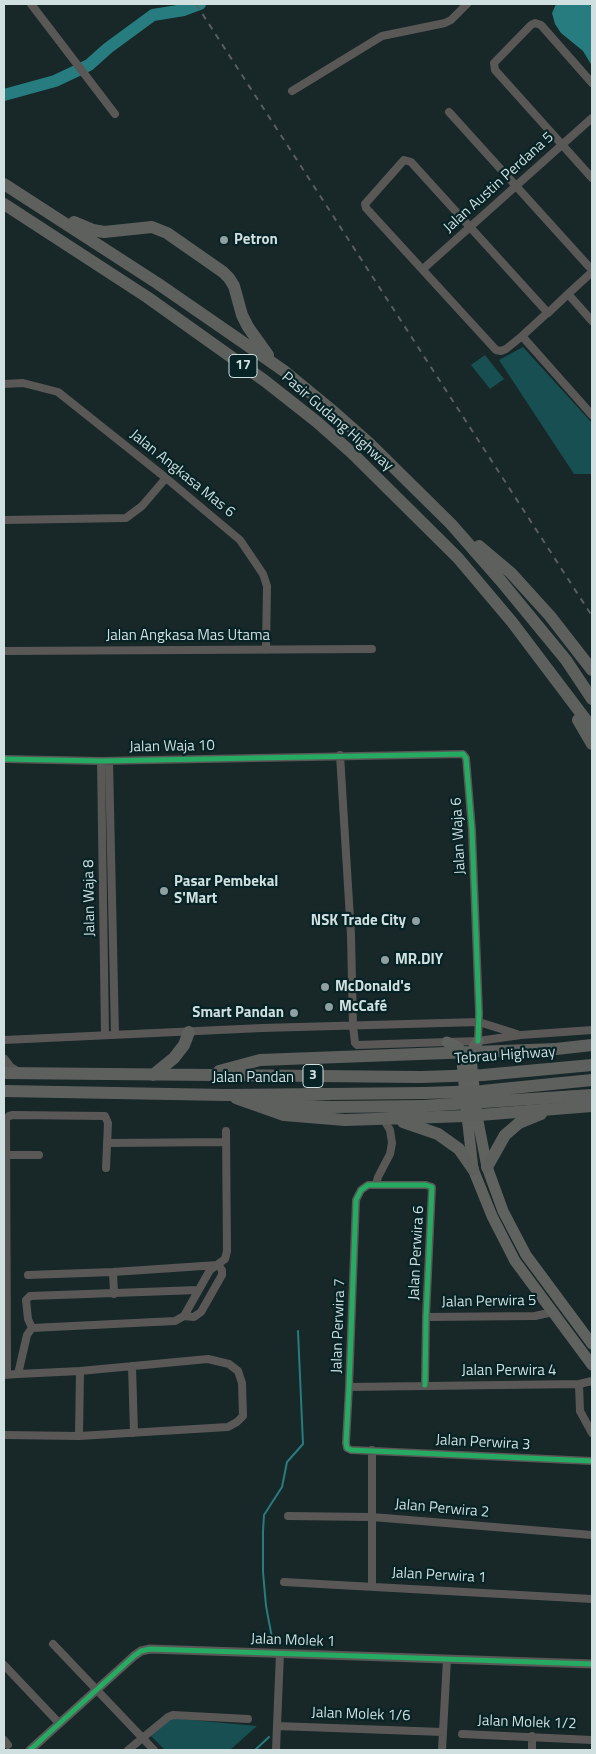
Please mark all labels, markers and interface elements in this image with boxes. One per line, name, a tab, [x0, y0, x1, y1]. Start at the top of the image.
street label: Jalan Austin Perdana 5	[440, 129, 558, 237]
place label: Petron	[234, 231, 278, 249]
marker: Petron	[218, 234, 230, 246]
road number: 17	[229, 354, 257, 378]
street label: Pasir Gudang Highway	[278, 369, 396, 475]
street label: Jalan Angkasa Mas 6	[126, 426, 238, 522]
street label: Jalan Angkasa Mas Utama	[106, 627, 270, 645]
street label: Jalan Waja 10	[129, 737, 215, 757]
street label: Jalan Waja 6	[448, 797, 470, 875]
street label: Jalan Waja 8	[80, 859, 100, 937]
place label: Pasar Pembekal S'Mart	[174, 873, 278, 908]
marker: Pasar Pembekal S'Mart	[158, 885, 170, 897]
place label: NSK Trade City	[311, 912, 406, 930]
marker: NSK Trade City	[410, 915, 422, 927]
place label: MR.DIY	[395, 951, 443, 969]
marker: MR.DIY	[379, 954, 391, 966]
place label: McDonald's	[335, 978, 411, 996]
marker: McDonald's	[319, 981, 331, 993]
place label: McCafé	[339, 998, 387, 1016]
marker: McCafé	[323, 1001, 335, 1013]
place label: Smart Pandan	[192, 1004, 284, 1022]
marker: Smart Pandan	[288, 1007, 300, 1019]
street label: Tebrau Highway	[454, 1043, 556, 1069]
road number: 3	[303, 1064, 323, 1088]
street label: Jalan Pandan	[212, 1069, 294, 1087]
street label: Jalan Perwira 6	[406, 1205, 428, 1301]
street label: Jalan Perwira 7	[328, 1278, 350, 1374]
street label: Jalan Perwira 5	[441, 1292, 537, 1312]
street label: Jalan Perwira 4	[462, 1362, 556, 1380]
street label: Jalan Perwira 3	[435, 1432, 531, 1454]
street label: Jalan Perwira 2	[394, 1496, 490, 1522]
street label: Jalan Perwira 1	[391, 1565, 487, 1587]
street label: Jalan Molek 1	[250, 1631, 336, 1651]
street label: Jalan Molek 1/6	[311, 1704, 411, 1726]
street label: Jalan Molek 1/2	[477, 1712, 577, 1734]

